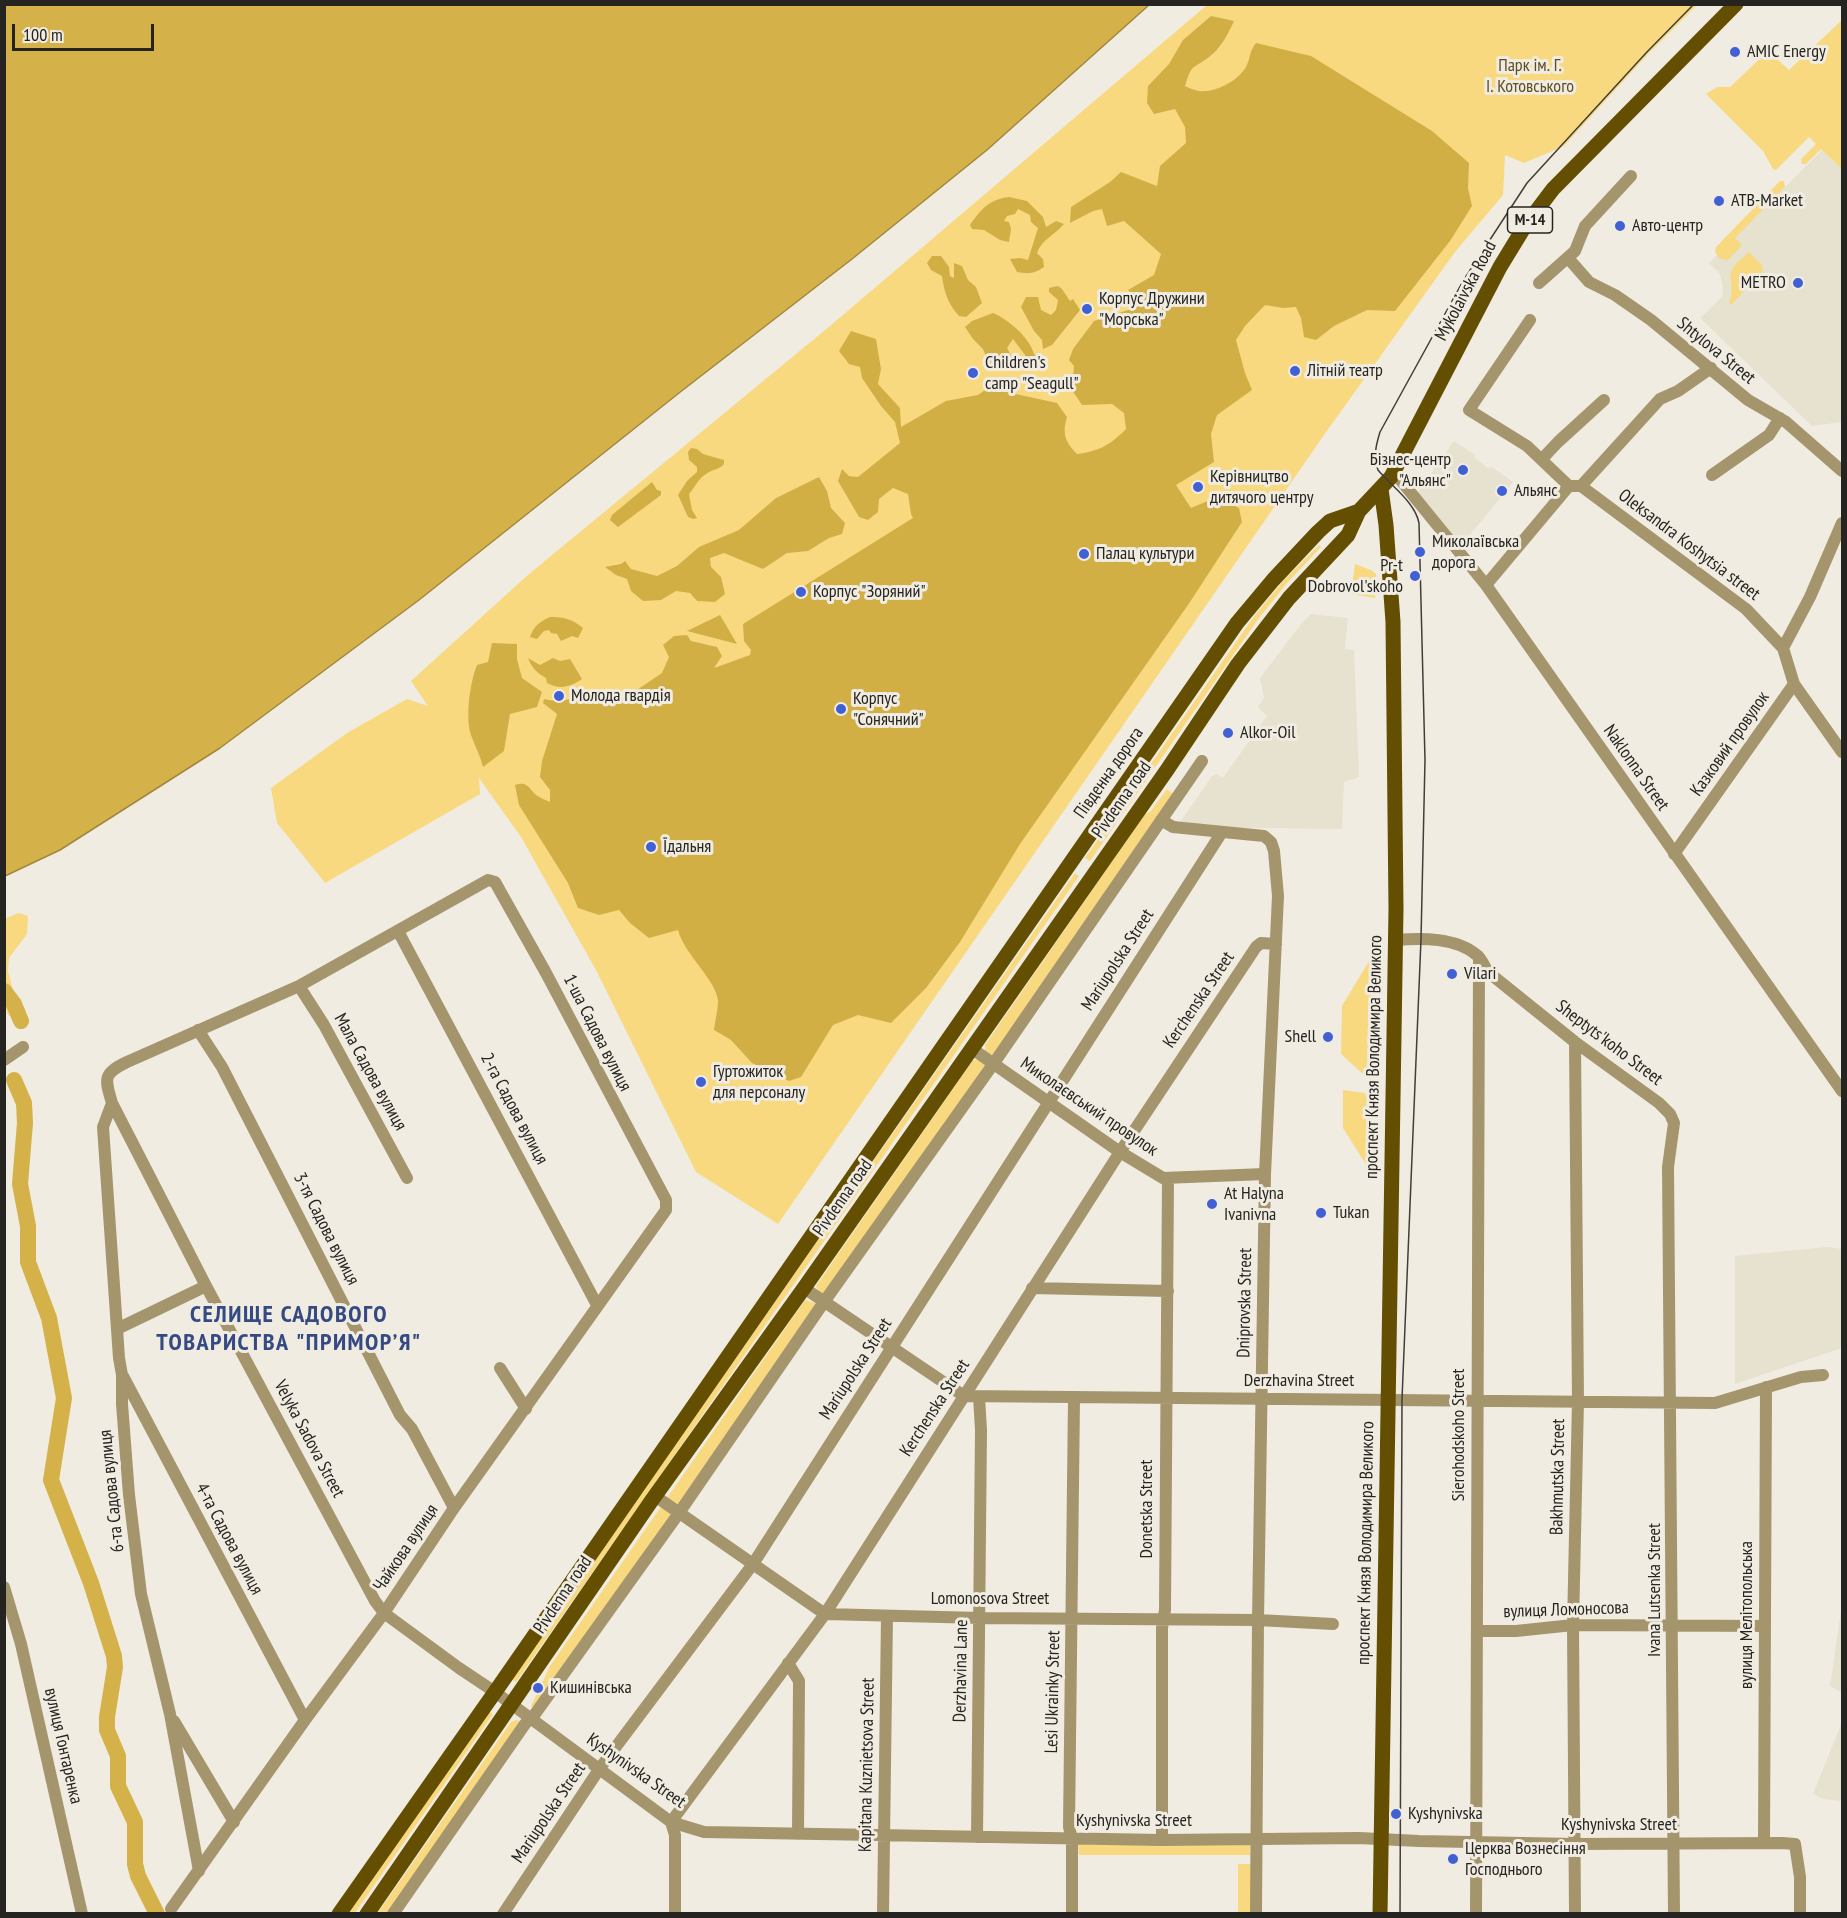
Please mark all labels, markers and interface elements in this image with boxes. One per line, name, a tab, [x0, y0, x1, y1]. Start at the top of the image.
scale bar	[15, 12, 158, 50]
text: 100 m	[23, 23, 63, 46]
place label: AMIC Energy	[1747, 41, 1826, 63]
marker: AMIC Energy	[1728, 45, 1742, 59]
park label: Парк ім. Г. І. Котовського	[1486, 55, 1574, 98]
place label: ATB-Market	[1731, 190, 1803, 212]
marker: ATB-Market	[1712, 194, 1726, 208]
road number: М-14	[1508, 207, 1552, 233]
place label: Авто-центр	[1632, 215, 1703, 237]
marker: Авто-центр	[1613, 219, 1627, 233]
street label: Mykolaivska Road	[1431, 237, 1501, 345]
place label: METRO	[1741, 272, 1786, 294]
marker: METRO	[1791, 276, 1805, 290]
place label: Корпус Дружини "Морська"	[1099, 288, 1205, 330]
marker: Корпус Дружини "Морська"	[1080, 302, 1094, 316]
street label: Shtylova Street	[1673, 313, 1759, 389]
place label: Children's camp "Seagull"	[985, 352, 1079, 394]
place label: Літній театр	[1307, 360, 1383, 382]
marker: Літній театр	[1288, 364, 1302, 378]
marker: Children's camp "Seagull"	[966, 366, 980, 380]
place label: Бізнес-центр "Альянс"	[1370, 449, 1451, 492]
marker: Бізнес-центр "Альянс"	[1456, 463, 1470, 477]
place label: Керівництво дитячого центру	[1210, 466, 1314, 508]
marker: Керівництво дитячого центру	[1191, 480, 1205, 494]
place label: Альянс	[1514, 480, 1558, 502]
marker: Альянс	[1495, 484, 1509, 498]
street label: Oleksandra Koshytsia street	[1614, 485, 1764, 605]
place label: Миколаївська дорога	[1432, 531, 1519, 574]
place label: Палац культури	[1096, 543, 1194, 565]
marker: Миколаївська дорога	[1413, 545, 1427, 559]
marker: Палац культури	[1077, 547, 1091, 561]
place label: Pr-t Dobrovol'skoho	[1308, 555, 1403, 598]
marker: Pr-t Dobrovol'skoho	[1408, 569, 1422, 583]
place label: Корпус "Зоряний"	[813, 581, 926, 603]
marker: Корпус "Зоряний"	[794, 585, 808, 599]
place label: Молода гвардія	[571, 685, 671, 707]
street label: Казковий провулок	[1686, 687, 1774, 801]
place label: Корпус "Сонячний"	[853, 688, 924, 730]
marker: Молода гвардія	[552, 689, 566, 703]
marker: Корпус "Сонячний"	[834, 702, 848, 716]
street label: Naklonna Street	[1598, 721, 1674, 815]
place label: Alkor-Oil	[1240, 722, 1295, 744]
street label: Південна дорога	[1070, 723, 1148, 823]
marker: Alkor-Oil	[1221, 726, 1235, 740]
street label: Pivdenna road	[1088, 757, 1156, 843]
place label: Їдальня	[663, 836, 711, 858]
marker: Їдальня	[644, 840, 658, 854]
street label: Mariupolska Street	[1077, 905, 1159, 1015]
street label: проспект Князя Володимира Великого	[1361, 935, 1387, 1179]
street label: Kerchenska Street	[1159, 948, 1239, 1052]
place label: Vilari	[1464, 963, 1496, 985]
marker: Vilari	[1445, 967, 1459, 981]
street label: 1-ша Садова вулиця	[558, 971, 636, 1095]
street label: Sheptyts'koho Street	[1551, 996, 1667, 1090]
street label: Мала Садова вулиця	[329, 1010, 411, 1134]
place label: Shell	[1285, 1026, 1316, 1048]
marker: Shell	[1321, 1030, 1335, 1044]
street label: 2-га Садова вулиця	[476, 1050, 552, 1168]
street label: Миколаєвський провулок	[1016, 1053, 1162, 1161]
place label: Гуртожиток для персоналу	[713, 1061, 805, 1104]
marker: Гуртожиток для персоналу	[694, 1075, 708, 1089]
street label: Pivdenna road	[809, 1155, 877, 1241]
street label: 3-тя Садова вулиця	[288, 1169, 364, 1289]
place label: At Halyna Ivanivna	[1224, 1183, 1284, 1226]
marker: At Halyna Ivanivna	[1205, 1197, 1219, 1211]
place label: Tukan	[1333, 1202, 1369, 1224]
marker: Tukan	[1314, 1206, 1328, 1220]
street label: Dniprovska Street	[1233, 1248, 1257, 1358]
district label: СЕЛИЩЕ САДОВОГО ТОВАРИСТВА "ПРИМОР’Я"	[156, 1301, 422, 1357]
street label: Mariupolska Street	[815, 1314, 897, 1424]
street label: Kerchenska Street	[896, 1355, 974, 1461]
street label: Sierohodskoho Street	[1448, 1369, 1470, 1501]
street label: Derzhavina Street	[1244, 1370, 1354, 1392]
street label: Velyka Sadova Street	[269, 1377, 349, 1501]
street label: Bakhmutska Street	[1546, 1419, 1570, 1535]
street label: проспект Князя Володимира Великого	[1353, 1421, 1379, 1665]
street label: 6-та Садова вулиця	[95, 1429, 129, 1553]
street label: Donetska Street	[1136, 1460, 1158, 1558]
street label: 4-та Садова вулиця	[191, 1480, 267, 1598]
street label: Чайкова вулиця	[369, 1500, 443, 1596]
street label: Ivana Lutsenka Street	[1644, 1523, 1666, 1657]
street label: вулиця Мелітопольська	[1736, 1541, 1758, 1689]
street label: Pivdenna road	[529, 1552, 597, 1638]
street label: Lomonosova Street	[931, 1588, 1049, 1610]
street label: вулиця Ломоносова	[1503, 1597, 1629, 1623]
street label: Derzhavina Lane	[949, 1619, 973, 1723]
street label: Lesi Ukrainky Street	[1041, 1630, 1065, 1754]
place label: Кишинівська	[550, 1677, 632, 1699]
street label: Kapitana Kuznietsova Street	[855, 1678, 879, 1852]
marker: Кишинівська	[531, 1681, 545, 1695]
street label: вулиця Гонтаренка	[39, 1686, 87, 1806]
street label: Kyshynivska Street	[582, 1729, 690, 1813]
street label: Mariupolska Street	[507, 1759, 591, 1867]
place label: Kyshynivska	[1408, 1803, 1483, 1825]
marker: Kyshynivska	[1389, 1807, 1403, 1821]
street label: Kyshynivska Street	[1076, 1810, 1192, 1832]
street label: Kyshynivska Street	[1561, 1814, 1677, 1836]
place label: Церква Вознесіння Господнього	[1465, 1838, 1586, 1880]
marker: Церква Вознесіння Господнього	[1446, 1852, 1460, 1866]

